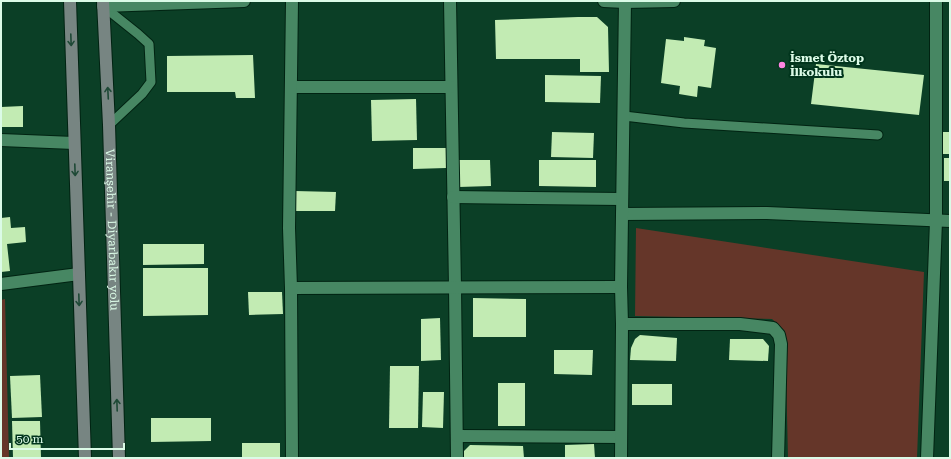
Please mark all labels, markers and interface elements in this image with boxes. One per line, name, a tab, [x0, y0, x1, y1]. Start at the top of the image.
one-way arrow	[67, 33, 75, 46]
place label: İsmet Öztop İlkokulu	[790, 51, 864, 79]
marker: İsmet Öztop İlkokulu	[777, 60, 787, 70]
one-way arrow	[104, 87, 111, 100]
street label: Viranşehir - Diyarbakır yolu	[103, 149, 122, 311]
one-way arrow	[72, 163, 79, 176]
one-way arrow	[76, 293, 83, 306]
one-way arrow	[114, 399, 121, 412]
scale bar	[10, 425, 124, 451]
text: 50 m	[16, 432, 43, 446]

